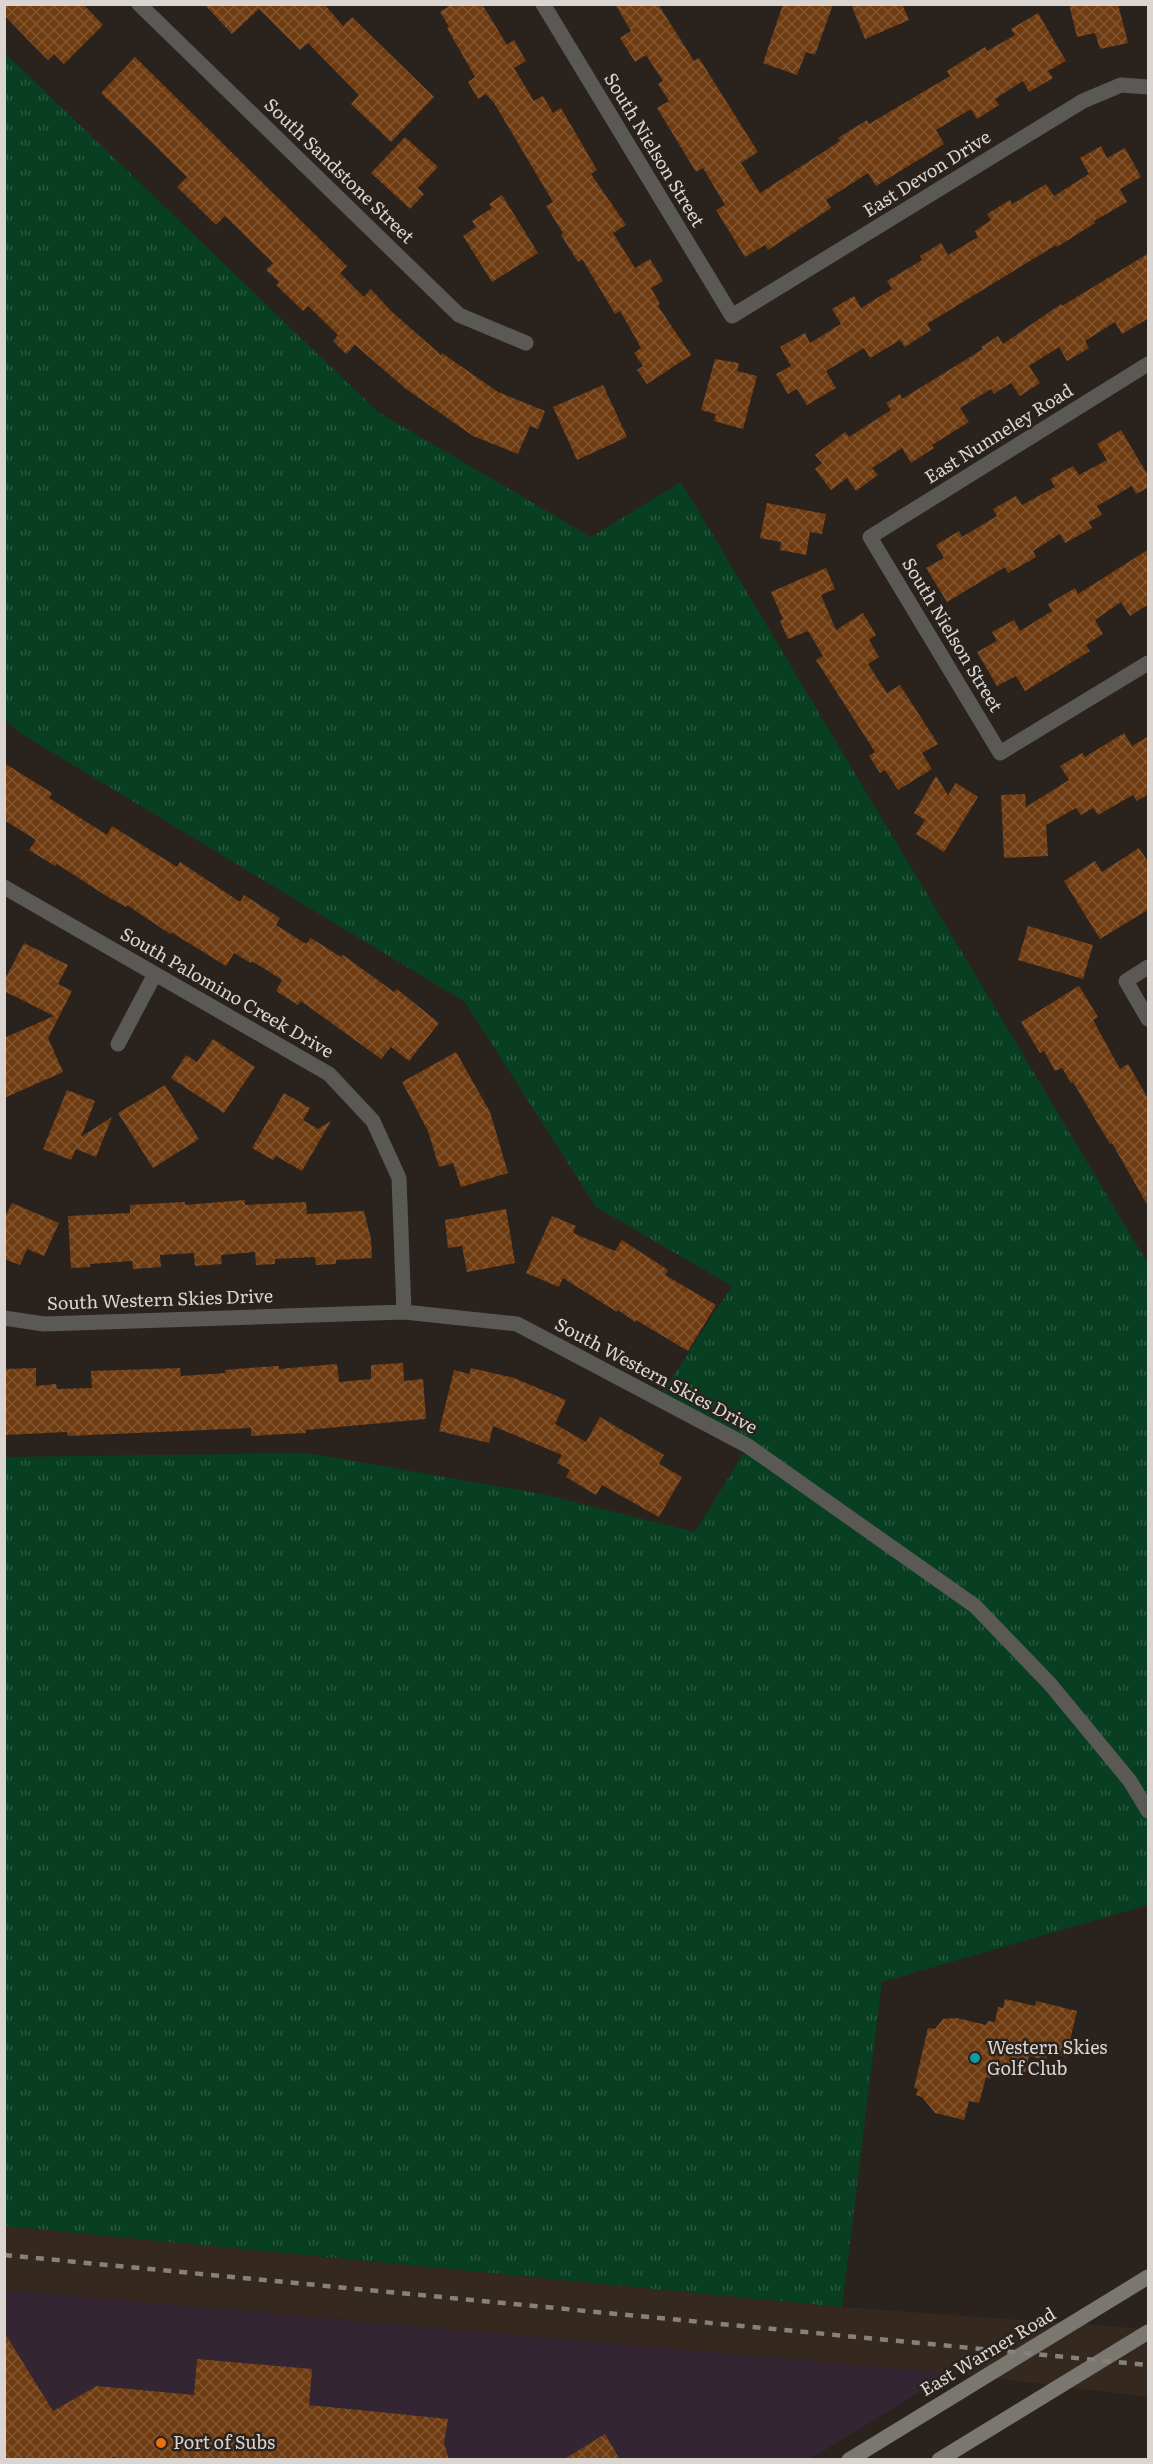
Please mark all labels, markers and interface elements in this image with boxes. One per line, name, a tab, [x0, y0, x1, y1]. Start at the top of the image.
street label: South Nielson Street	[598, 67, 713, 232]
street label: South Sandstone Street	[259, 91, 422, 249]
street label: East Devon Drive	[857, 123, 995, 223]
street label: East Nunneley Road	[919, 376, 1078, 489]
street label: South Nielson Street	[896, 552, 1011, 717]
street label: South Palomino Creek Drive	[116, 919, 339, 1064]
street label: South Western Skies Drive	[46, 1281, 273, 1316]
street label: South Western Skies Drive	[551, 1310, 763, 1440]
place label: Western Skies Golf Club	[987, 2033, 1107, 2081]
marker: Western Skies Golf Club	[968, 2051, 982, 2065]
street label: East Warner Road	[914, 2299, 1060, 2402]
place label: Port of Subs	[173, 2428, 275, 2455]
marker: Port of Subs	[154, 2436, 168, 2450]

